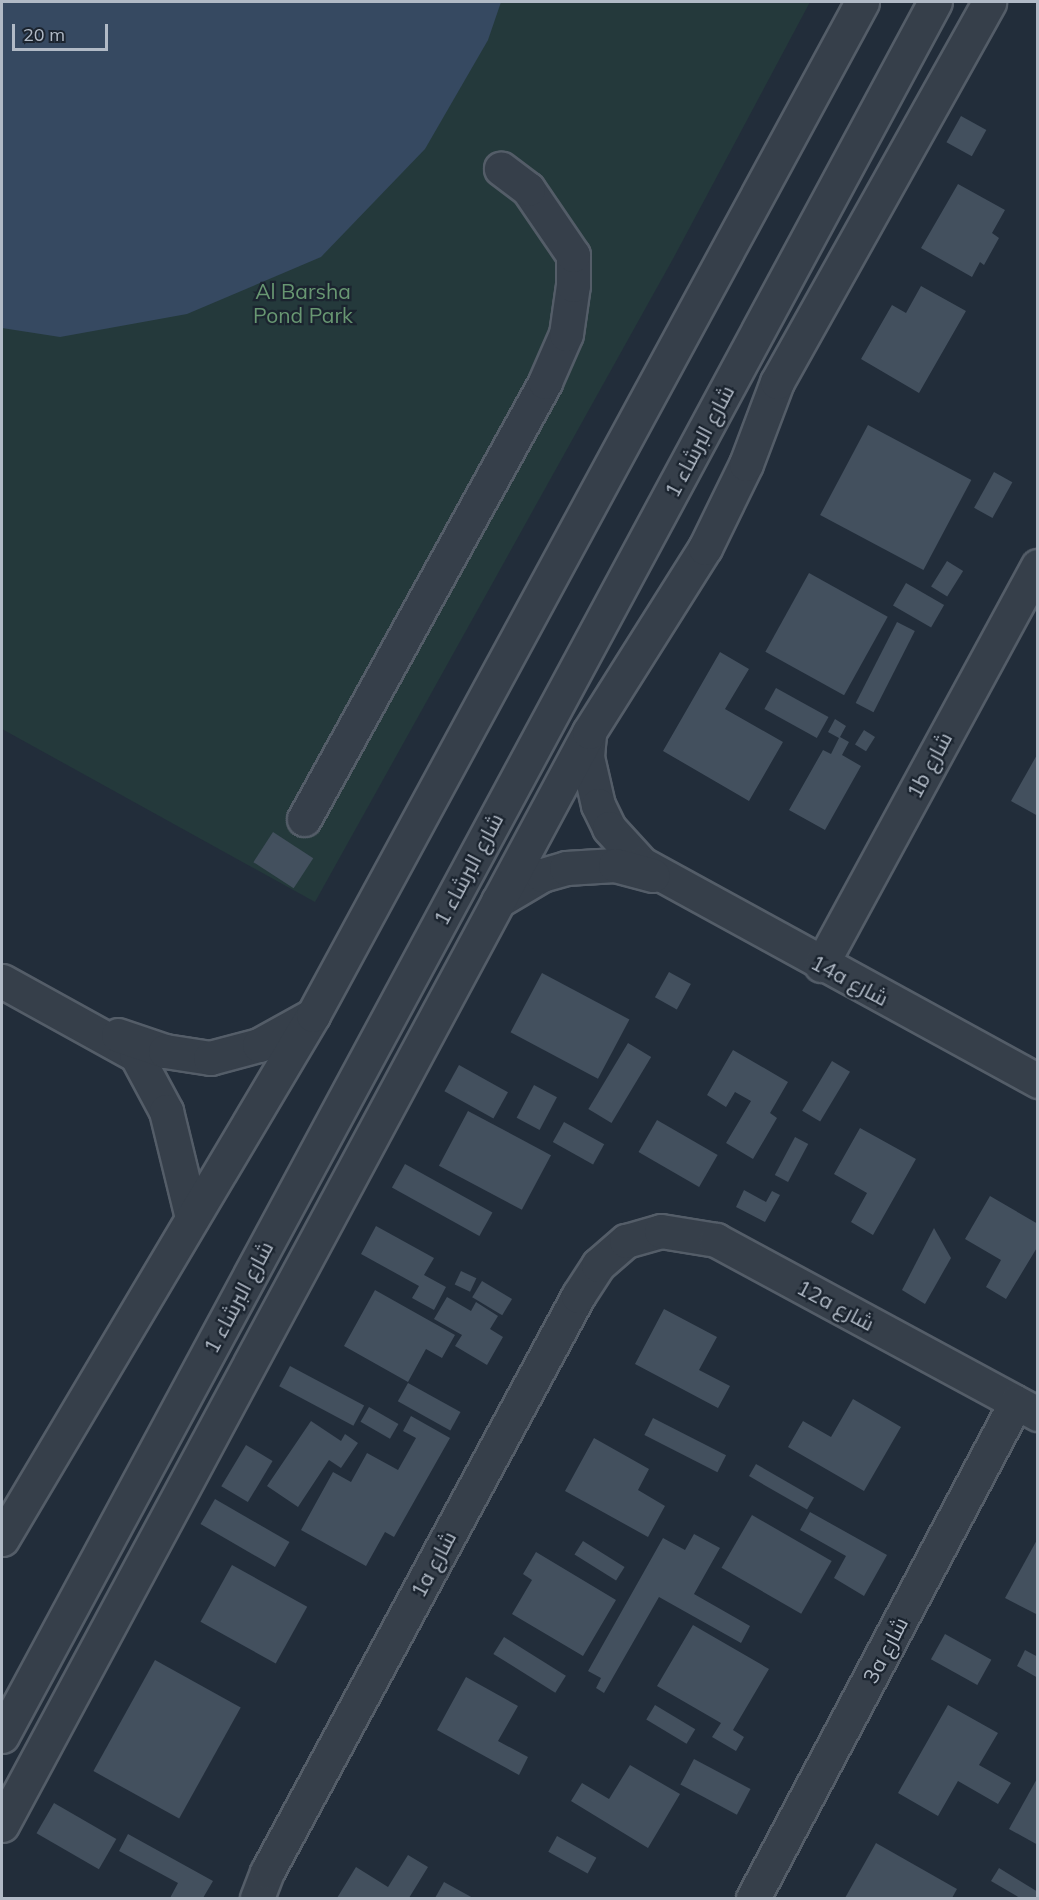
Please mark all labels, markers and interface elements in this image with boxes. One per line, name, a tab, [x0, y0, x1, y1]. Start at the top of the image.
scale bar	[15, 12, 111, 50]
text: 20 m	[23, 23, 65, 46]
park label: Al Barsha Pond Park	[253, 278, 353, 328]
street label: شارع البرشاء 1	[659, 381, 739, 501]
street label: 1b شارع	[901, 728, 957, 802]
street label: شارع البرشاء 1	[428, 809, 508, 929]
street label: 14a شارع	[807, 949, 893, 1011]
street label: شارع البرشاء 1	[198, 1237, 278, 1357]
street label: 12a شارع	[793, 1274, 879, 1336]
street label: 1a شارع	[405, 1527, 461, 1601]
street label: 3a شارع	[857, 1613, 913, 1687]

